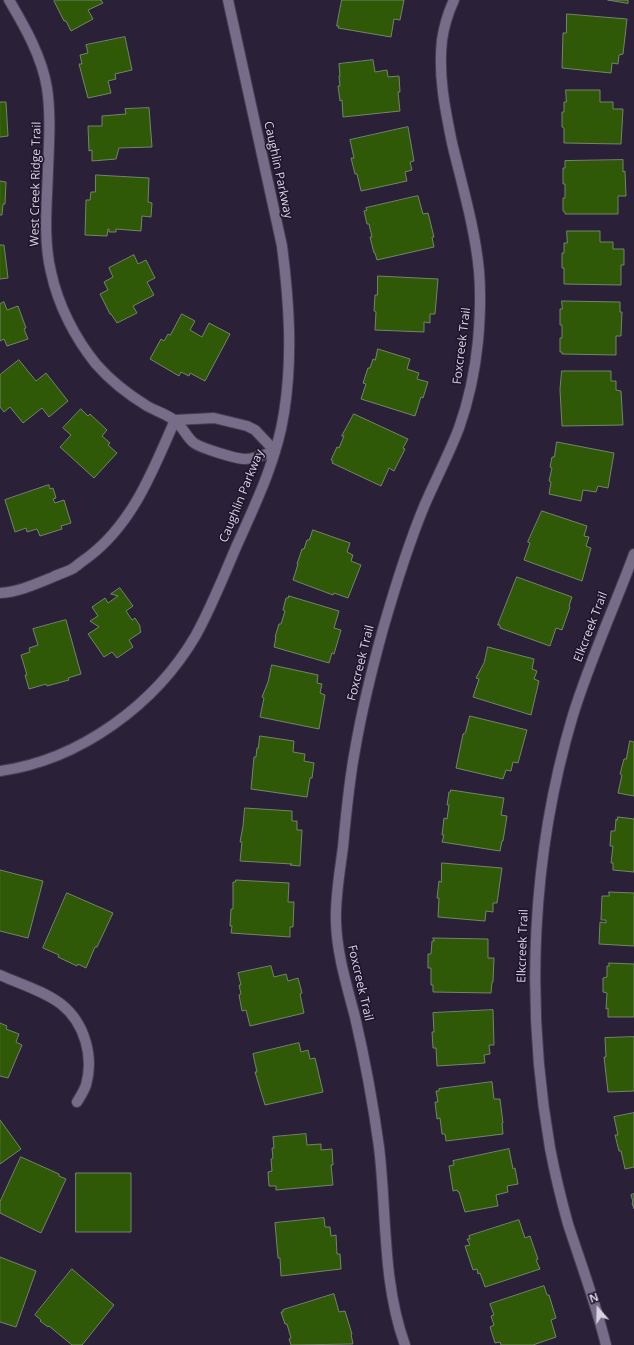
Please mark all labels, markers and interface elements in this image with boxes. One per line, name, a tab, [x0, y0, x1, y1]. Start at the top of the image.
street label: Caughlin Parkway	[261, 120, 295, 220]
street label: West Creek Ridge Trail	[28, 122, 44, 246]
street label: Foxcreek Trail	[450, 307, 474, 385]
street label: Caughlin Parkway	[217, 447, 267, 545]
street label: Elkcreek Trail	[571, 590, 611, 664]
street label: Foxcreek Trail	[345, 624, 377, 702]
street label: Elkcreek Trail	[515, 909, 531, 983]
street label: Foxcreek Trail	[344, 944, 376, 1022]
north arrow	[578, 1289, 618, 1329]
text: N	[587, 1289, 600, 1306]

